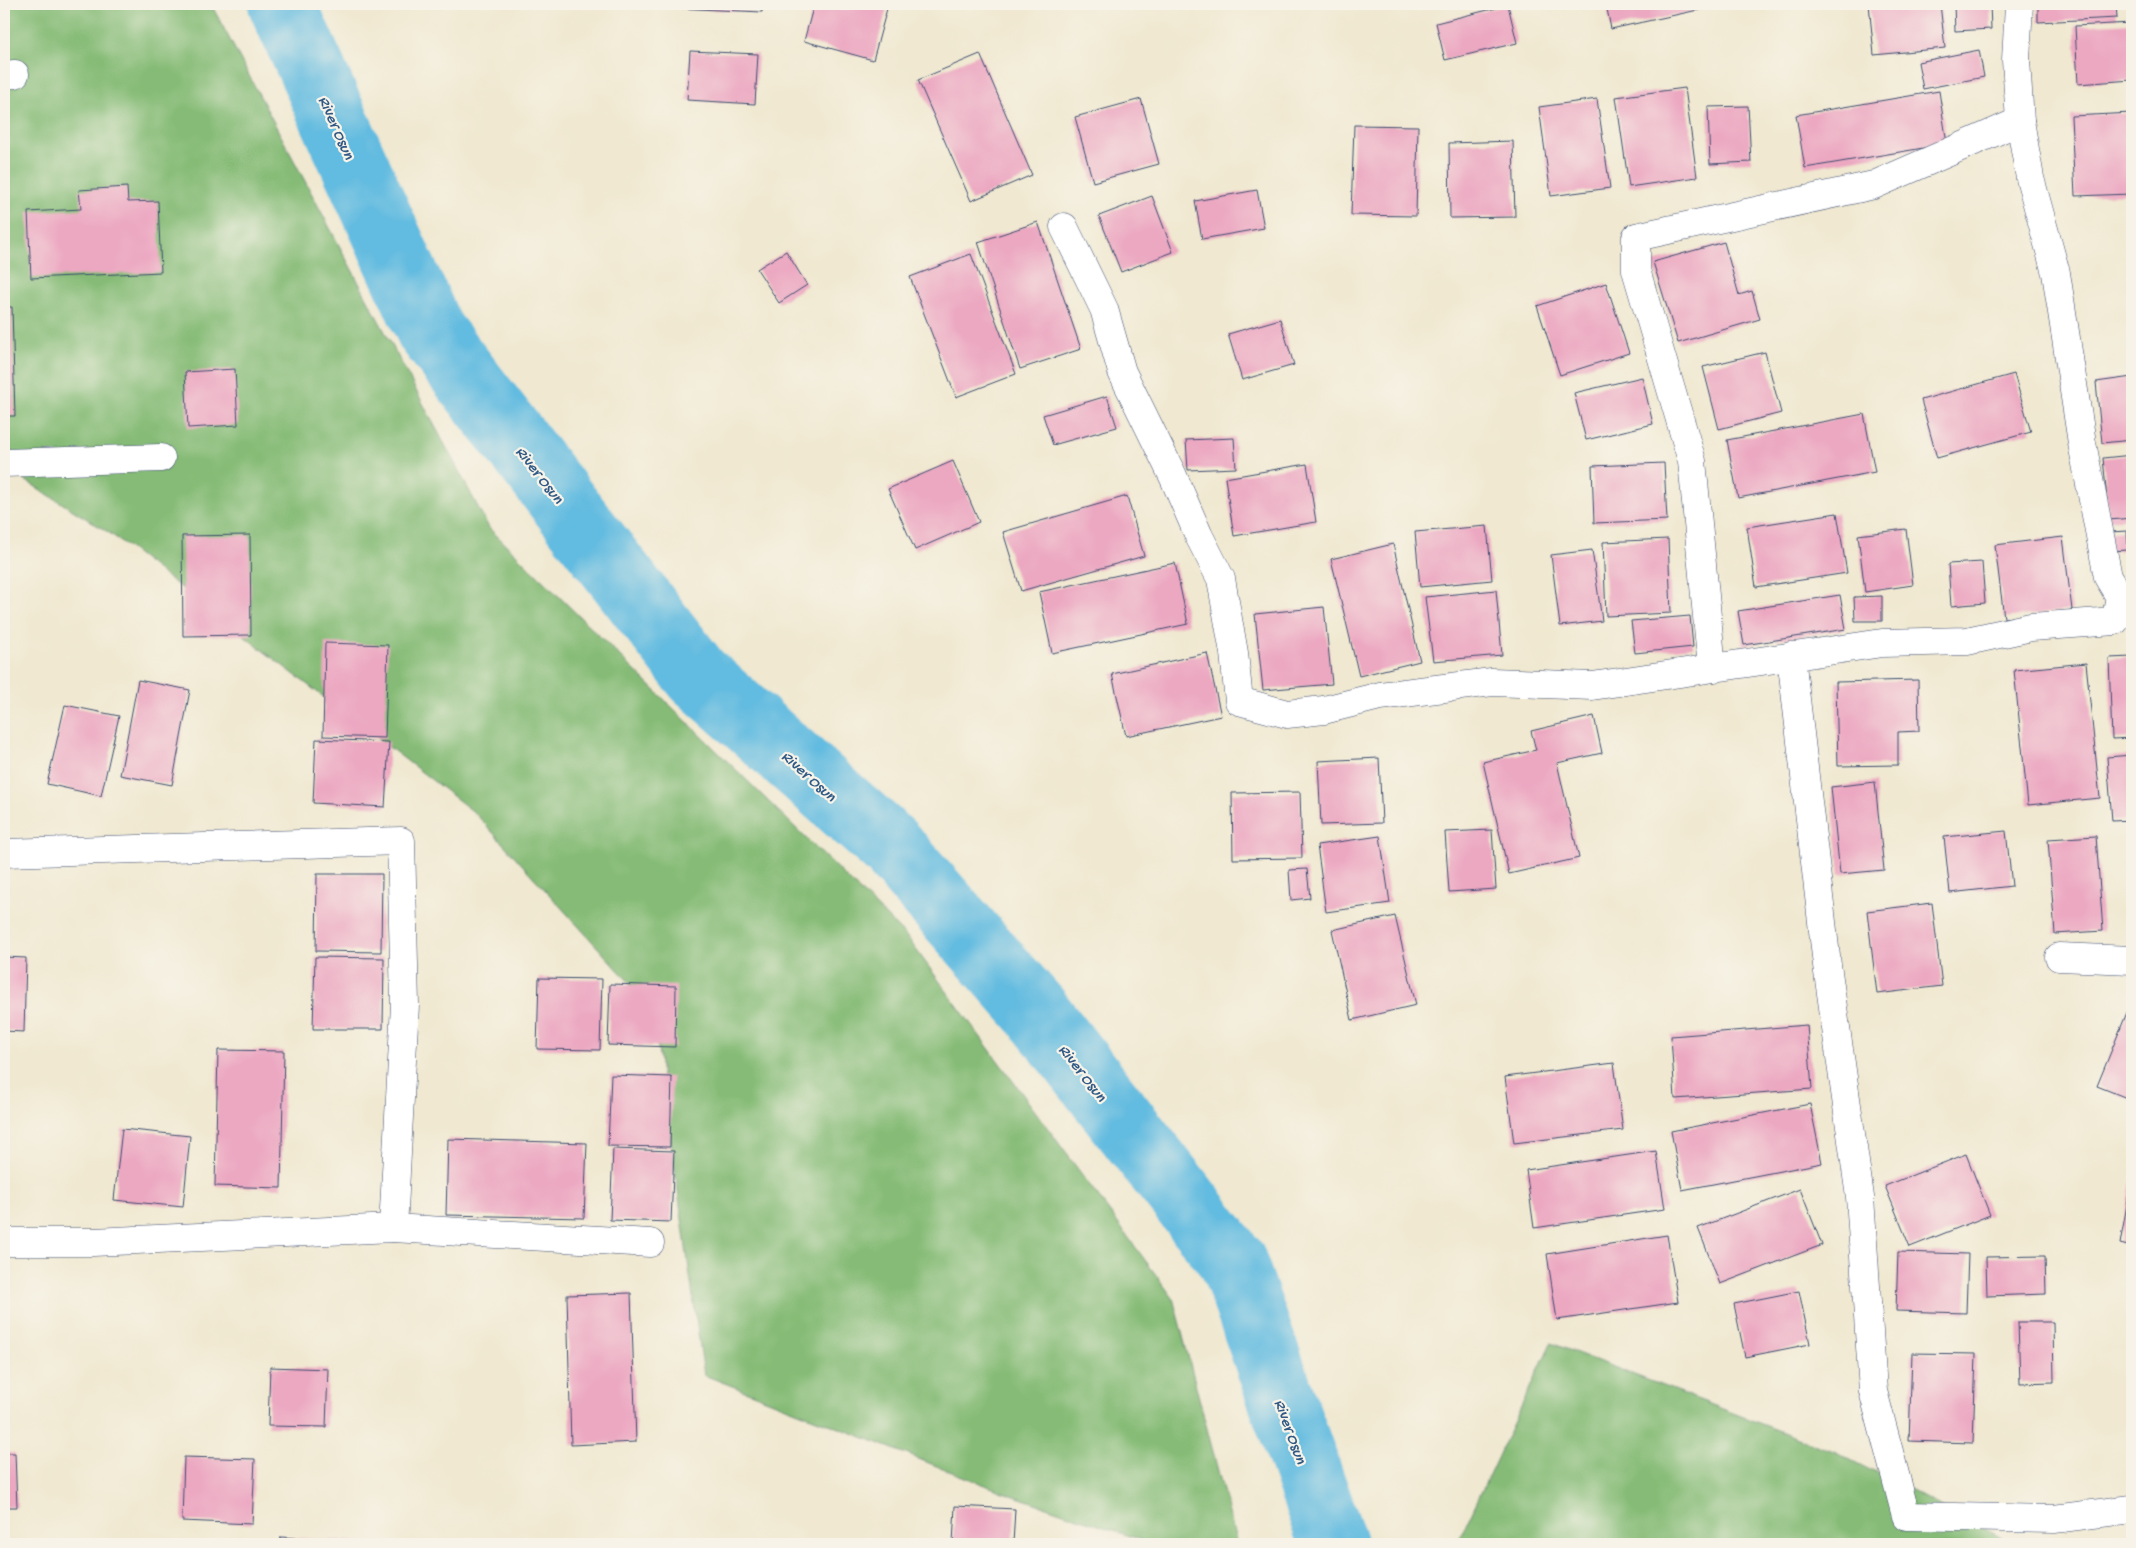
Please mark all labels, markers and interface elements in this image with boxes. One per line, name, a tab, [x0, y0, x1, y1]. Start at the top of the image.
water label: River Osun	[312, 94, 357, 163]
water label: River Osun	[510, 444, 567, 509]
water label: River Osun	[776, 748, 839, 807]
water label: River Osun	[1053, 1042, 1110, 1107]
water label: River Osun	[1268, 1397, 1309, 1467]

